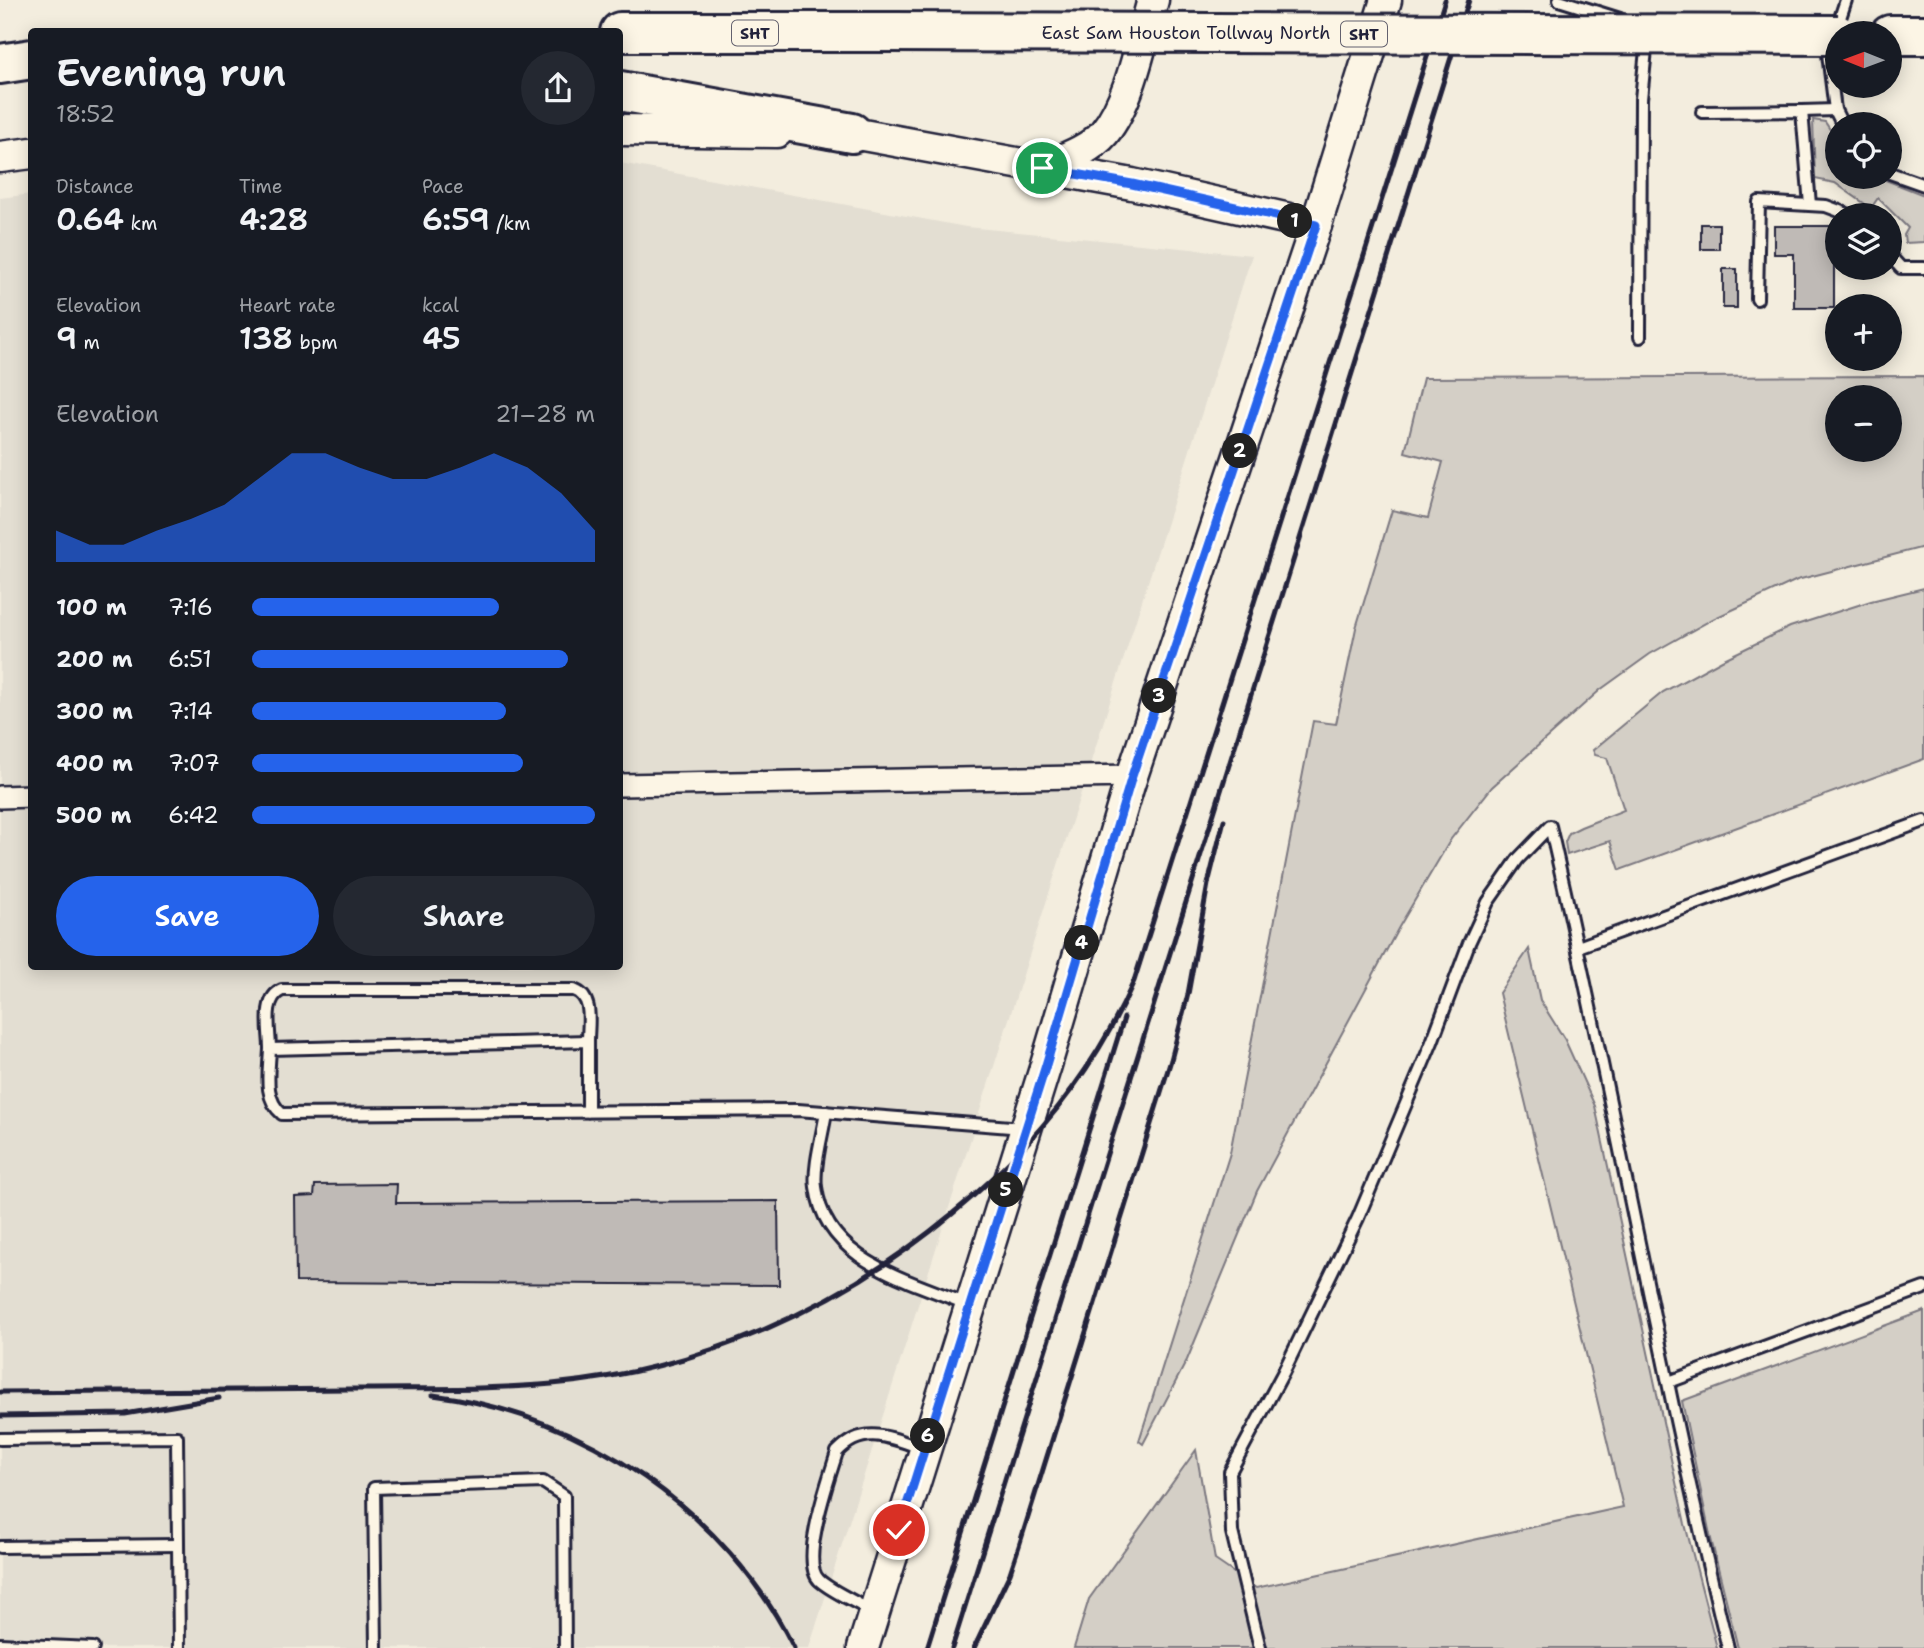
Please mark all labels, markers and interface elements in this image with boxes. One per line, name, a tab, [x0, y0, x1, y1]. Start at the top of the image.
road number: SHT	[732, 20, 778, 46]
street label: East Sam Houston Tollway North	[1041, 21, 1331, 45]
north arrow	[1825, 21, 1902, 98]
map controls	[1825, 21, 1902, 462]
road number: SHT	[1341, 22, 1387, 46]
text: Evening run	[56, 47, 286, 98]
button: share	[521, 51, 595, 125]
text: 18:52	[56, 99, 115, 129]
button: locate	[1825, 112, 1902, 189]
pin	[1012, 138, 1072, 198]
icon: arrive	[1023, 149, 1061, 187]
text: Distance	[56, 174, 134, 199]
text: Time	[239, 174, 283, 199]
text: Pace	[422, 174, 464, 199]
text: 0.64	[56, 199, 124, 240]
text: 4:28	[239, 199, 309, 240]
text: 6:59	[422, 199, 490, 240]
button: layers	[1825, 203, 1902, 280]
pin: 1	[1278, 204, 1312, 238]
text: 1	[1290, 208, 1299, 233]
text: km	[124, 211, 157, 236]
text: /km	[490, 211, 530, 236]
text: Elevation	[56, 293, 141, 318]
text: Heart rate	[239, 293, 336, 318]
text: kcal	[422, 293, 459, 318]
button: +	[1825, 294, 1902, 371]
text: 9	[56, 318, 77, 359]
text: 138	[239, 318, 293, 359]
text: 45	[422, 318, 461, 359]
text: m	[77, 330, 100, 355]
text: bpm	[293, 330, 338, 355]
button: −	[1825, 385, 1902, 462]
text: Elevation	[56, 399, 159, 429]
text: 21–28 m	[495, 399, 595, 429]
pin: 2	[1222, 434, 1258, 468]
text: 2	[1233, 438, 1246, 463]
text: 100 m	[56, 592, 127, 622]
text: 7:16	[168, 592, 213, 622]
text: 200 m	[56, 644, 133, 674]
text: 6:51	[168, 644, 212, 674]
pin: 3	[1142, 678, 1176, 714]
text: 3	[1152, 683, 1165, 708]
text: 300 m	[56, 696, 133, 726]
text: 7:14	[168, 696, 213, 726]
text: 400 m	[56, 748, 133, 778]
text: 7:07	[168, 748, 220, 778]
text: 500 m	[56, 800, 131, 830]
text: 6:42	[168, 800, 219, 830]
button: Save	[56, 876, 319, 956]
button: Share	[333, 876, 595, 956]
pin: 4	[1064, 926, 1100, 960]
text: 4	[1075, 930, 1088, 955]
pin: 5	[988, 1172, 1024, 1208]
text: 5	[1000, 1177, 1011, 1202]
pin: 6	[911, 1418, 946, 1454]
text: 6	[921, 1423, 934, 1448]
pin	[869, 1500, 929, 1560]
icon: check	[880, 1511, 918, 1549]

